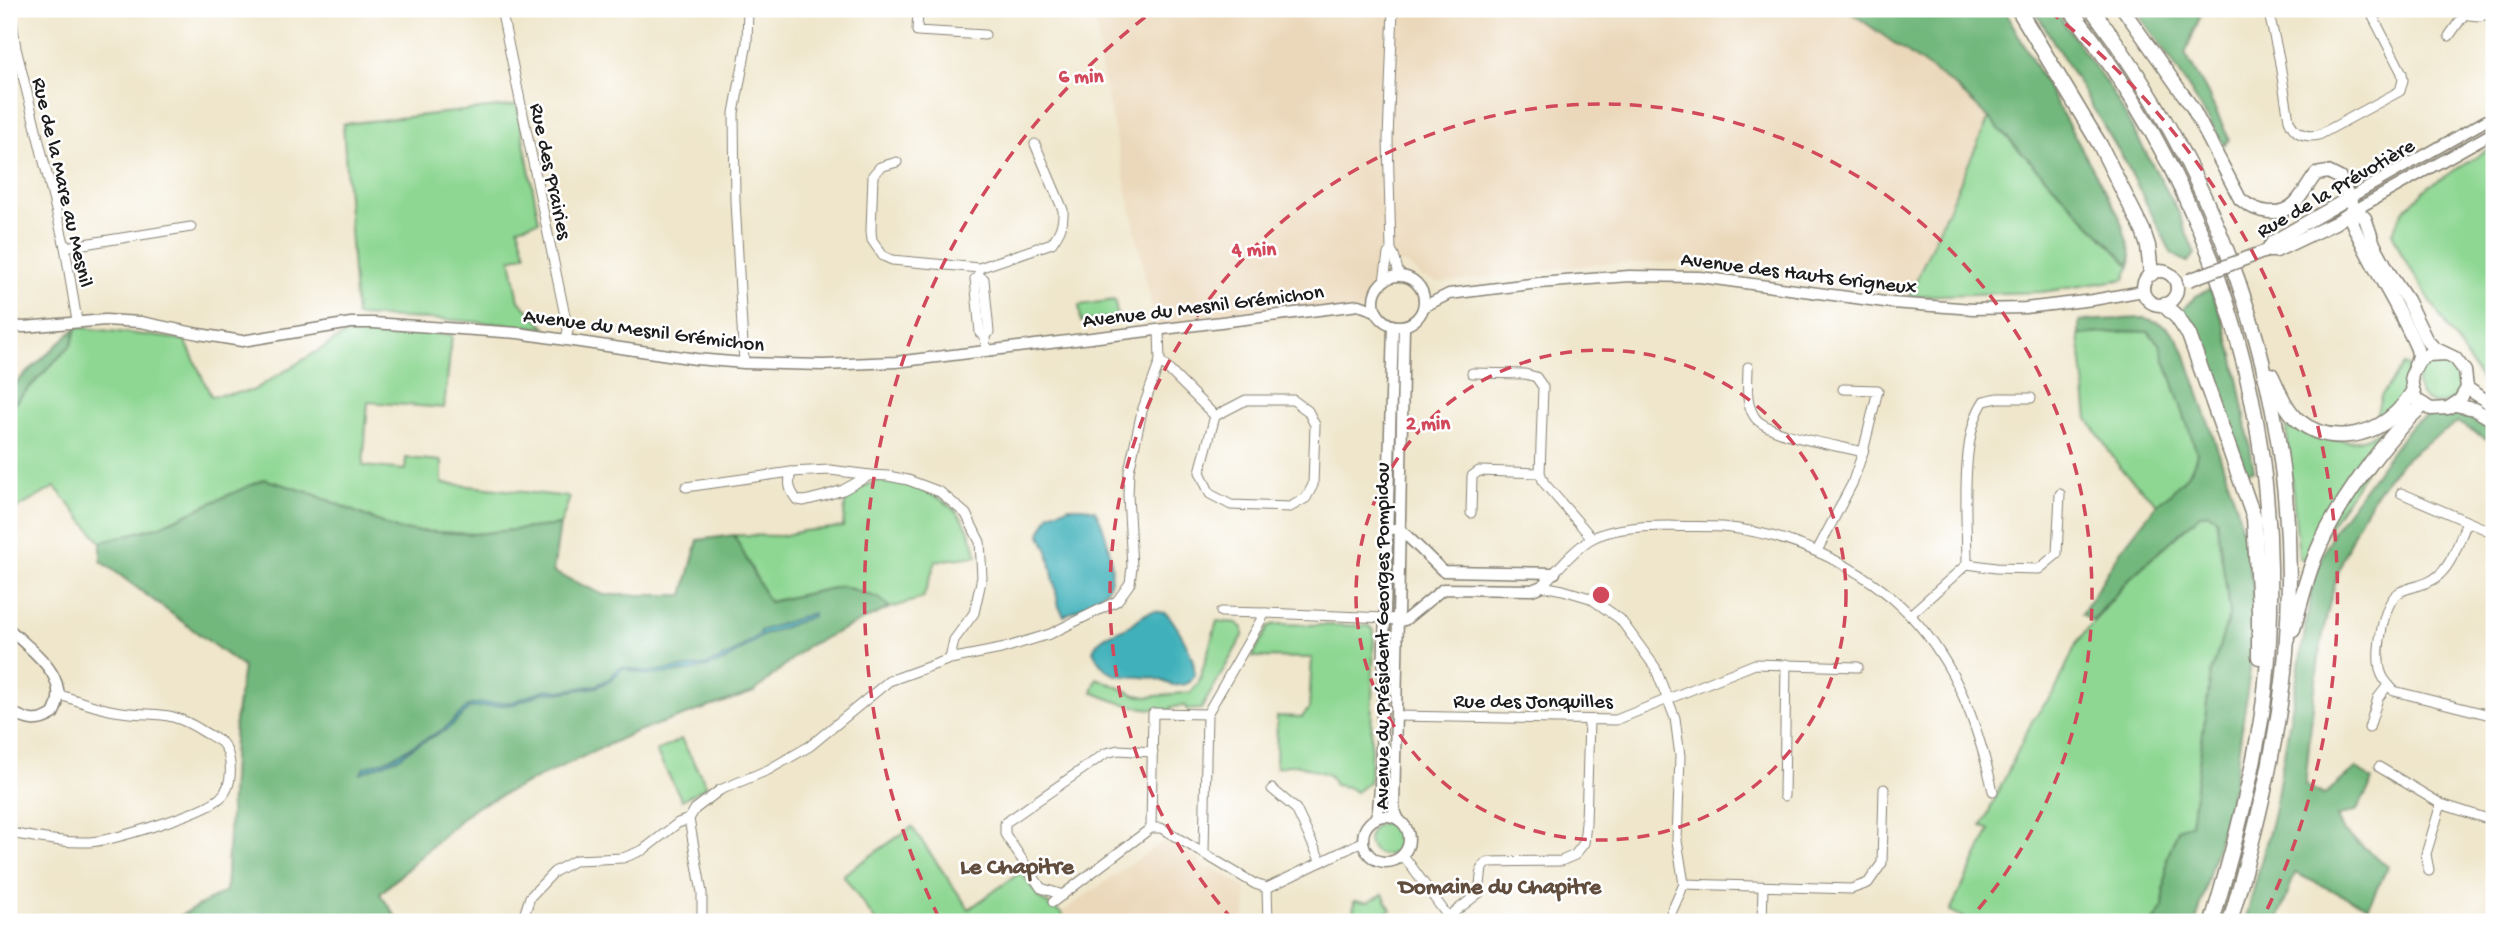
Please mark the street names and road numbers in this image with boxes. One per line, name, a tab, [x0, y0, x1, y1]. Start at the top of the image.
street label: Rue de la Mare au Mesnil	[24, 76, 97, 290]
street label: Rue des Prairies	[522, 101, 575, 243]
street label: Rue de la Prévotière	[2253, 134, 2421, 245]
street label: Avenue des Hauts Grigneux	[1679, 249, 1918, 302]
street label: Avenue du Mesnil Grémichon	[1081, 281, 1325, 336]
street label: Avenue du Mesnil Grémichon	[522, 305, 766, 360]
street label: Avenue du Président Georges Pompidou	[1372, 462, 1397, 810]
street label: Rue des Jonquilles	[1453, 691, 1614, 716]

